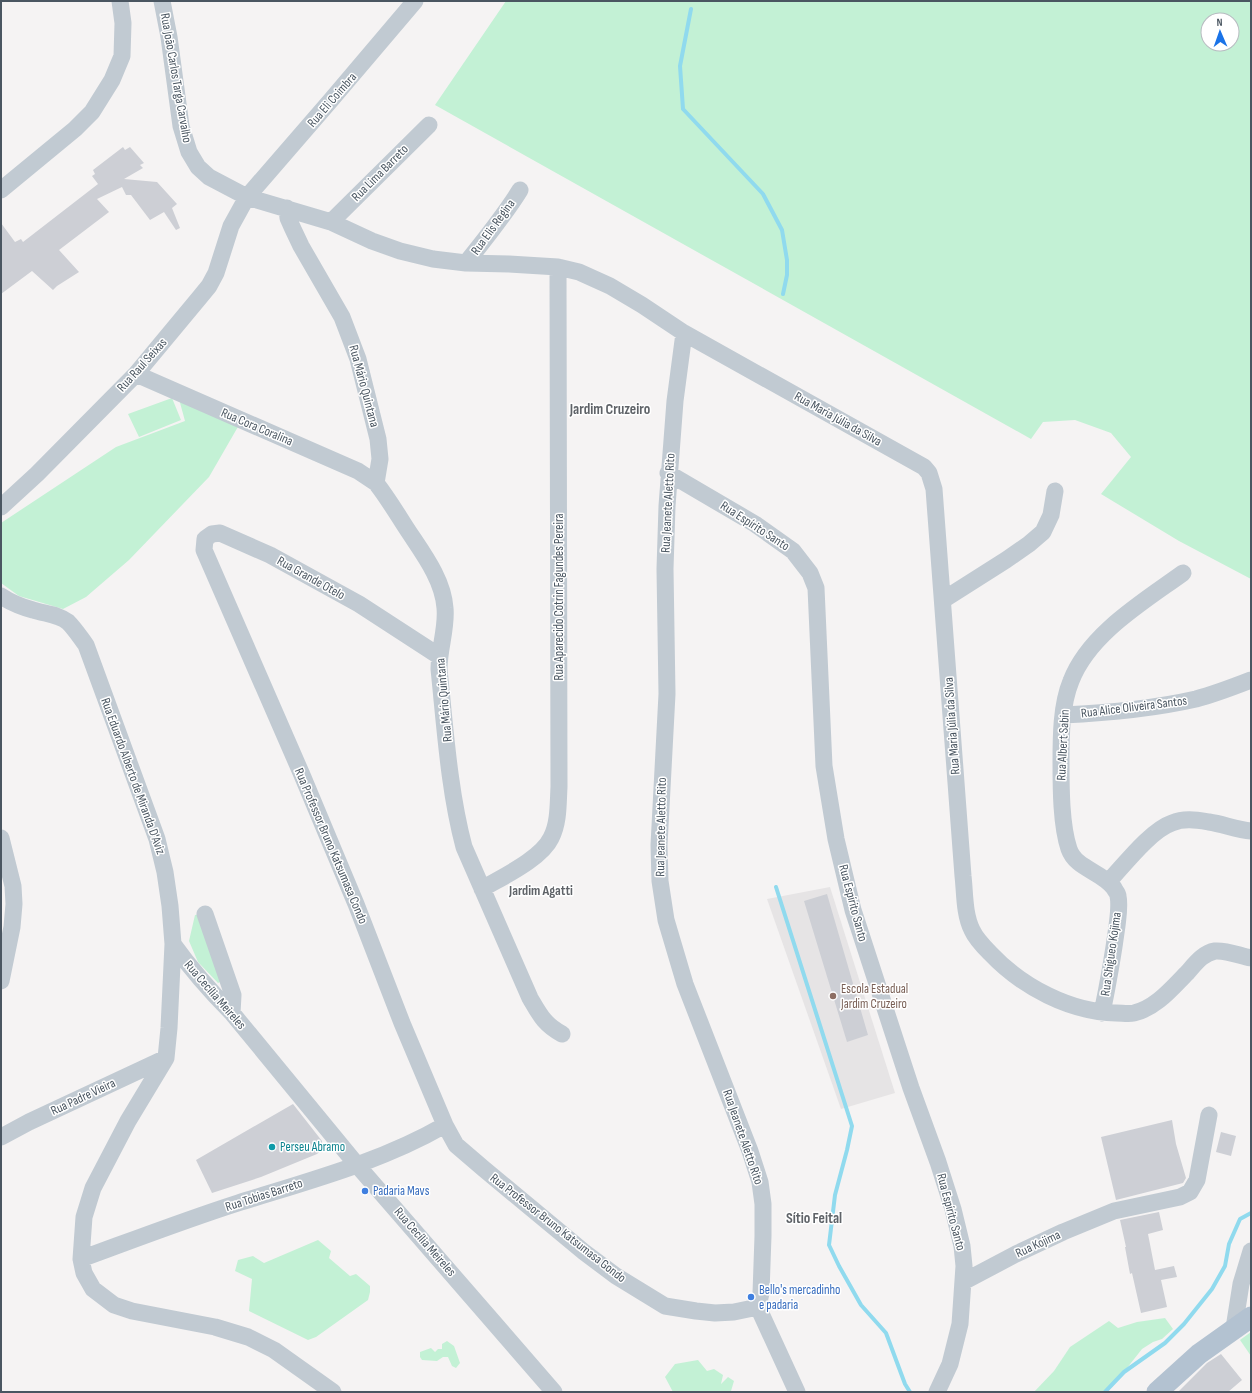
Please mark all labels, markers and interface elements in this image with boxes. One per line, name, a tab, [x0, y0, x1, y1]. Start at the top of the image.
street label: Rua João Carlos Targa Carvalho	[157, 12, 195, 144]
north arrow	[1200, 12, 1240, 52]
text: N	[1217, 16, 1223, 29]
street label: Rua Eli Coimbra	[304, 69, 360, 131]
street label: Rua Lima Barreto	[348, 141, 412, 205]
street label: Rua Elis Regina	[467, 196, 519, 258]
street label: Rua Raul Seixas	[114, 335, 171, 395]
street label: Rua Mário Quintana	[345, 343, 383, 429]
street label: Rua Maria Júlia da Silva	[791, 388, 885, 450]
district label: Jardim Cruzeiro	[569, 400, 650, 419]
street label: Rua Cora Coralina	[219, 405, 295, 449]
street label: Rua Jeanete Aletto Rito	[657, 453, 679, 553]
street label: Rua Espírito Santo	[717, 498, 793, 554]
street label: Rua Aparecido Cotrin Fagundes Pereira	[551, 514, 567, 680]
street label: Rua Grande Otelo	[274, 553, 348, 603]
street label: Rua Mário Quintana	[432, 657, 456, 743]
street label: Rua Maria Júlia da Silva	[941, 677, 963, 775]
street label: Rua Alice Oliveira Santos	[1080, 693, 1188, 721]
street label: Rua Eduardo Alberto de Miranda D'Aviz	[97, 696, 169, 857]
street label: Rua Albert Sabin	[1053, 709, 1073, 781]
street label: Rua Professor Bruno Katsumasa Condo	[291, 766, 371, 926]
street label: Rua Jeanete Aletto Rito	[652, 777, 670, 877]
street label: Rua Espírito Santo	[835, 863, 871, 943]
district label: Jardim Agatti	[508, 882, 573, 899]
street label: Rua Shigueo Kojima	[1097, 911, 1125, 997]
street label: Rua Cecília Meireles	[181, 957, 250, 1033]
place label: Escola Estadual Jardim Cruzeiro	[840, 981, 908, 1012]
marker: Escola Estadual Jardim Cruzeiro	[828, 991, 838, 1001]
street label: Rua Padre Vieira	[48, 1075, 118, 1119]
street label: Rua Jeanete Aletto Rito	[719, 1087, 767, 1187]
place label: Perseu Abramo	[280, 1139, 345, 1155]
marker: Perseu Abramo	[267, 1142, 277, 1152]
street label: Rua Professor Bruno Katsumasa Gondo	[487, 1170, 629, 1286]
street label: Rua Espírito Santo	[933, 1172, 969, 1252]
street label: Rua Tobias Barreto	[223, 1175, 305, 1215]
place label: Padaria Mavs	[373, 1183, 430, 1199]
marker: Padaria Mavs	[360, 1186, 370, 1196]
street label: Rua Cecília Meireles	[391, 1204, 460, 1280]
district label: Sítio Feital	[786, 1209, 842, 1228]
street label: Rua Kojima	[1013, 1227, 1063, 1261]
place label: Bello's mercadinho e padaria	[759, 1282, 841, 1313]
marker: Bello's mercadinho e padaria	[746, 1292, 756, 1302]

